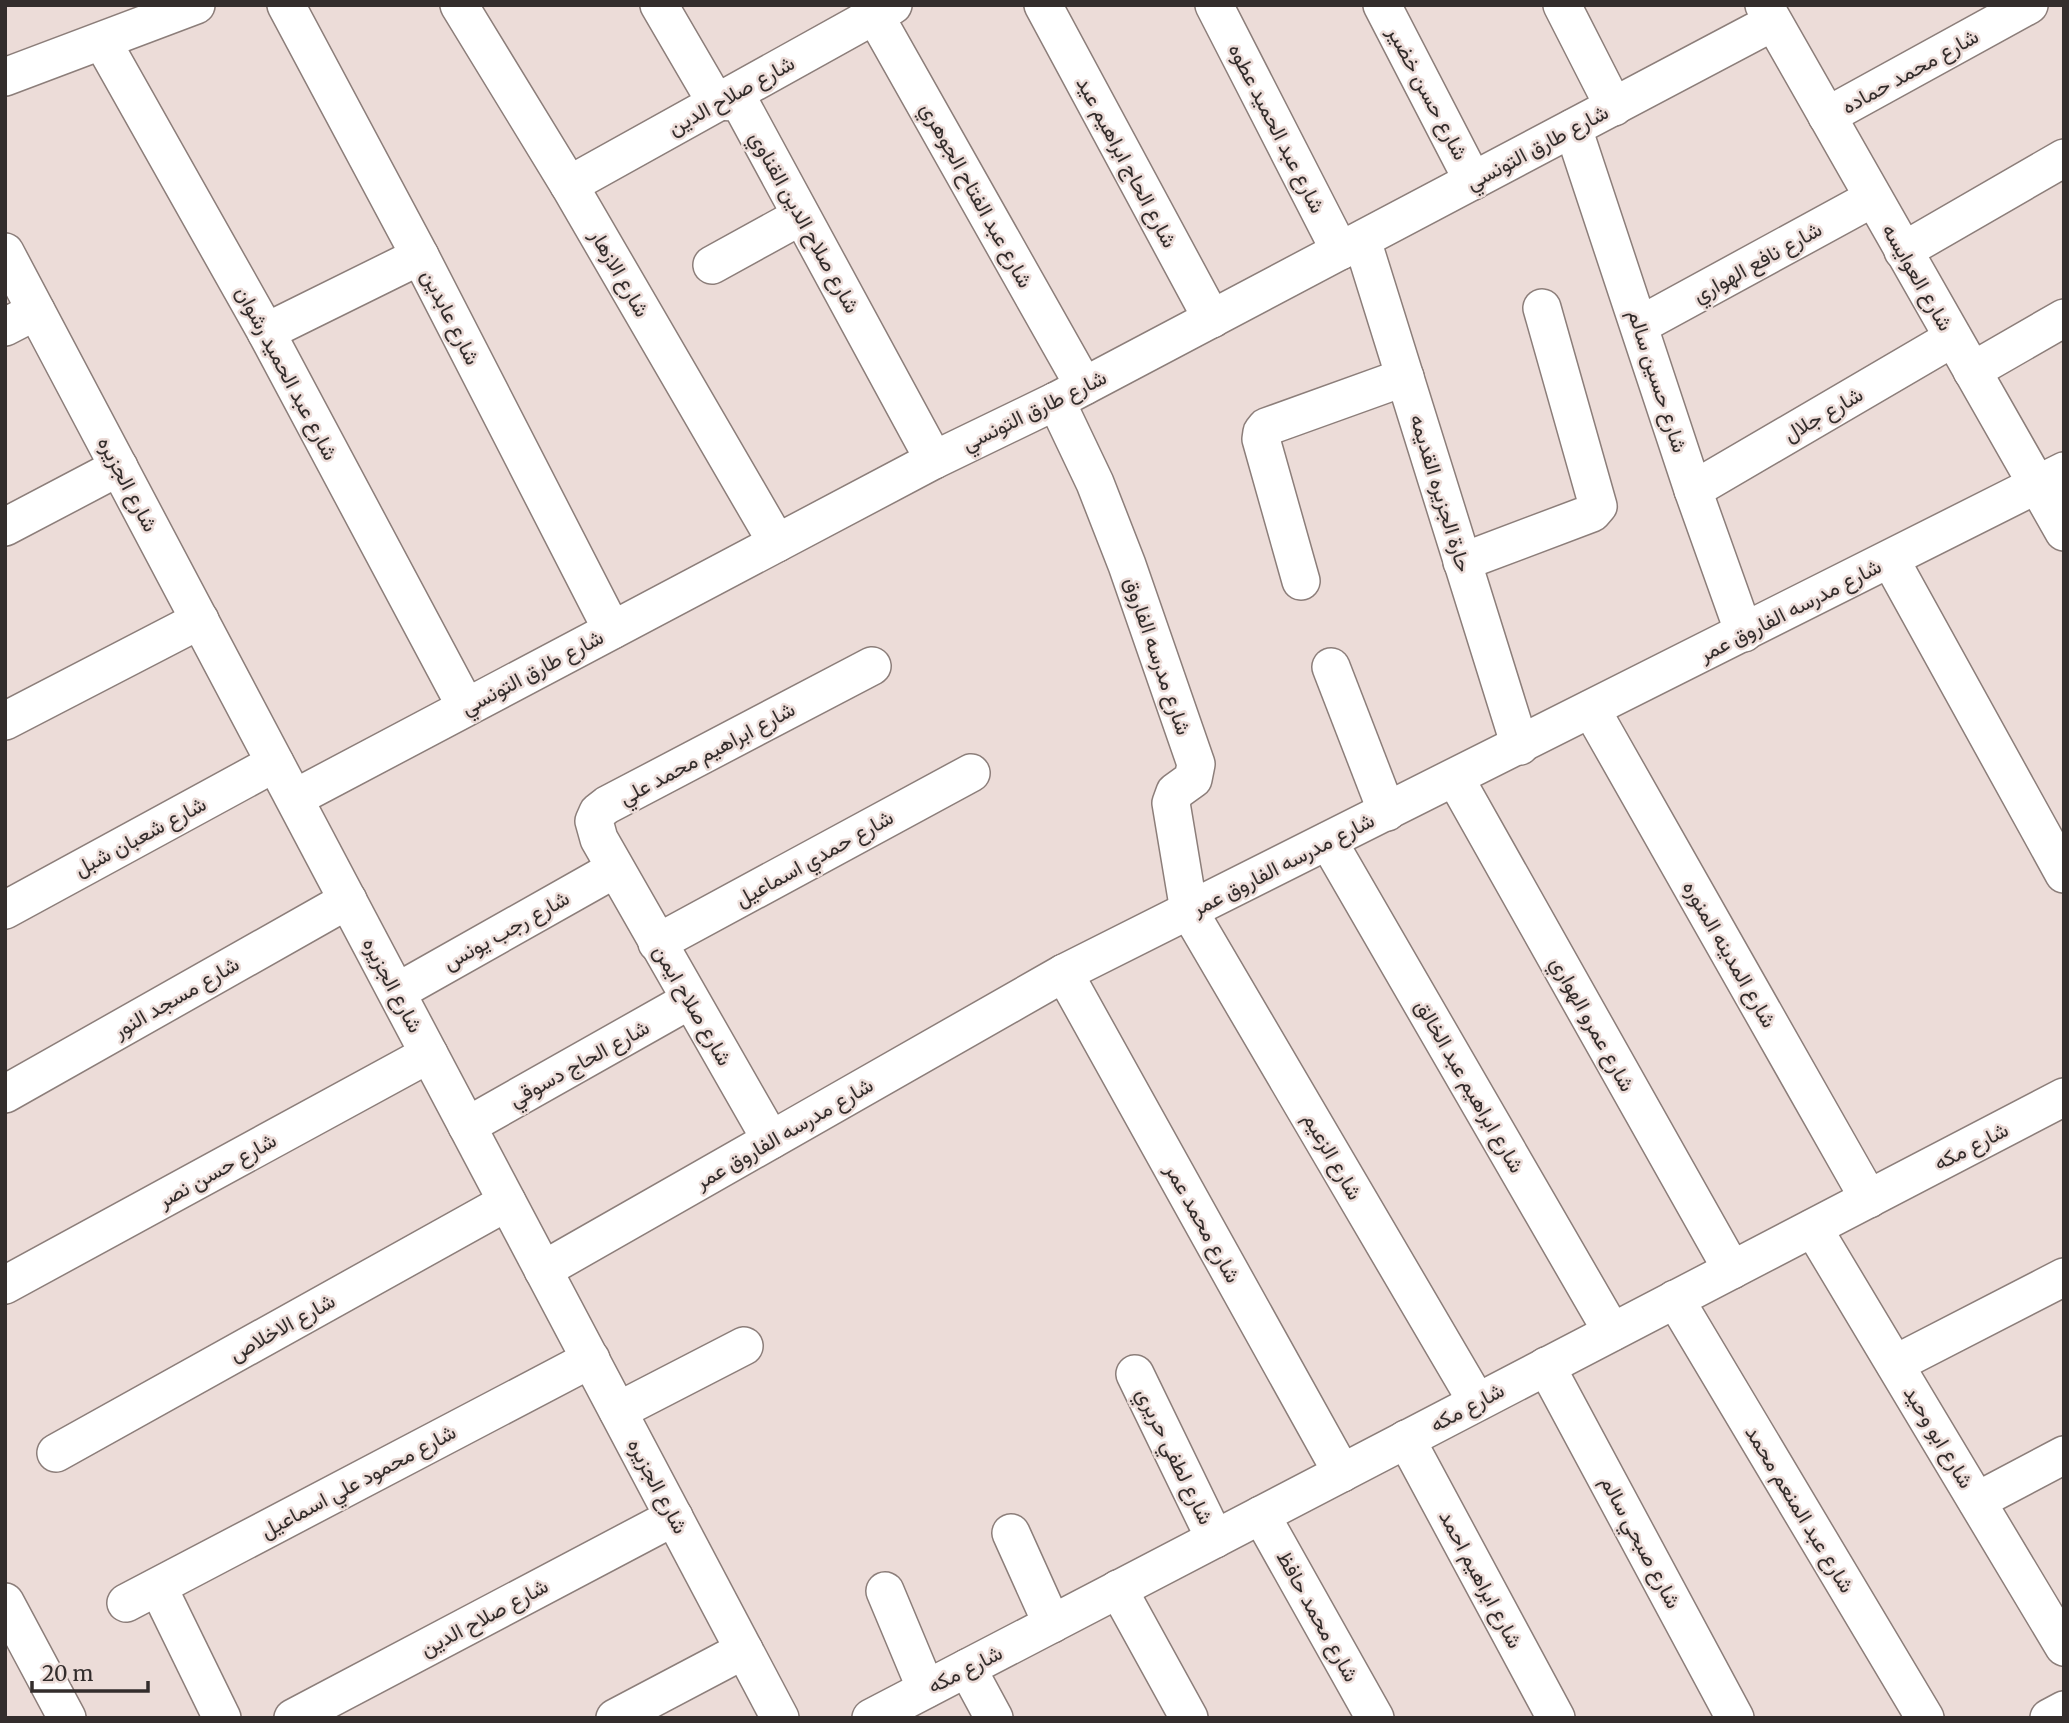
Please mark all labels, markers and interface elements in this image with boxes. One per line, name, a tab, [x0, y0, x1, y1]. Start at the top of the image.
street label: شارع حسن خضير	[1380, 21, 1475, 165]
street label: شارع محمد حماده	[1837, 22, 1984, 121]
street label: شارع عبد الحميد عطوه	[1222, 39, 1331, 218]
street label: شارع صلاح الدين	[663, 49, 800, 142]
street label: شارع الحاج ابراهيم عيد	[1070, 72, 1183, 253]
street label: شارع عبد الفتاح الجوهري	[911, 98, 1039, 294]
street label: شارع طارق التونسي	[1461, 98, 1615, 199]
street label: شارع صلاح الدين القناوي	[740, 126, 866, 320]
street label: شارع نافع الهواري	[1688, 215, 1828, 312]
street label: شارع العوايسه	[1876, 218, 1960, 336]
street label: شارع الازهار	[583, 223, 656, 322]
street label: شارع عابدين	[415, 265, 487, 370]
street label: شارع عبد الحميد رشوان	[229, 281, 344, 465]
street label: شارع حسين سالم	[1621, 306, 1694, 456]
street label: شارع طارق التونسي	[957, 363, 1113, 460]
street label: شارع جلال	[1778, 380, 1868, 448]
street label: حارة الجزيره القديمه	[1404, 411, 1478, 575]
street label: شارع الجزيره	[91, 432, 164, 537]
street label: شارع مدرسه الفاروق عمر	[1693, 552, 1886, 669]
street label: شارع مدرسه الفاروق	[1117, 574, 1198, 739]
street label: شارع طارق التونسي	[456, 623, 610, 724]
street label: شارع ابراهيم محمد علي	[614, 695, 801, 814]
street label: شارع شعبان شبل	[69, 790, 211, 883]
street label: شارع حمدي اسماعيل	[730, 803, 900, 916]
street label: شارع مدرسه الفاروق عمر	[1186, 806, 1379, 923]
street label: شارع المدينه المنوره	[1676, 876, 1783, 1033]
street label: شارع رجب يونس	[438, 884, 574, 977]
street label: شارع الجزيره	[356, 933, 429, 1038]
street label: شارع صلاح ايمن	[647, 940, 738, 1071]
street label: شارع مسجد النور	[107, 950, 244, 1045]
street label: شارع عمرو الهواري	[1541, 952, 1641, 1098]
street label: شارع ابراهيم عبد الخالق	[1408, 994, 1531, 1178]
street label: شارع الحاج دسوقي	[504, 1013, 656, 1116]
street label: شارع مدرسه الفاروق عمر	[689, 1071, 878, 1196]
street label: شارع الزعيم	[1296, 1107, 1369, 1205]
street label: شارع مكه	[1929, 1116, 2013, 1177]
street label: شارع حسن نصر	[152, 1126, 281, 1215]
street label: شارع محمد عمر	[1158, 1158, 1247, 1288]
street label: شارع الاخلاص	[224, 1287, 340, 1368]
street label: شارع مكه	[1425, 1376, 1509, 1439]
street label: شارع ابو وحيد	[1897, 1381, 1980, 1494]
street label: شارع لطفي حريري	[1127, 1383, 1220, 1531]
street label: شارع محمود علي اسماعيل	[256, 1418, 462, 1548]
street label: شارع عبد المنعم محمد	[1738, 1420, 1861, 1598]
street label: شارع الجزيره	[621, 1434, 694, 1539]
street label: شارع صبحي سالم	[1591, 1471, 1687, 1615]
street label: شارع ابراهيم احمد	[1432, 1505, 1529, 1653]
street label: شارع محمد حافظ	[1270, 1546, 1365, 1687]
street label: شارع صلاح الدين	[415, 1572, 553, 1663]
street label: شارع مكه	[923, 1639, 1007, 1700]
scale bar	[32, 1650, 147, 1694]
text: 20 m	[42, 1660, 94, 1687]

